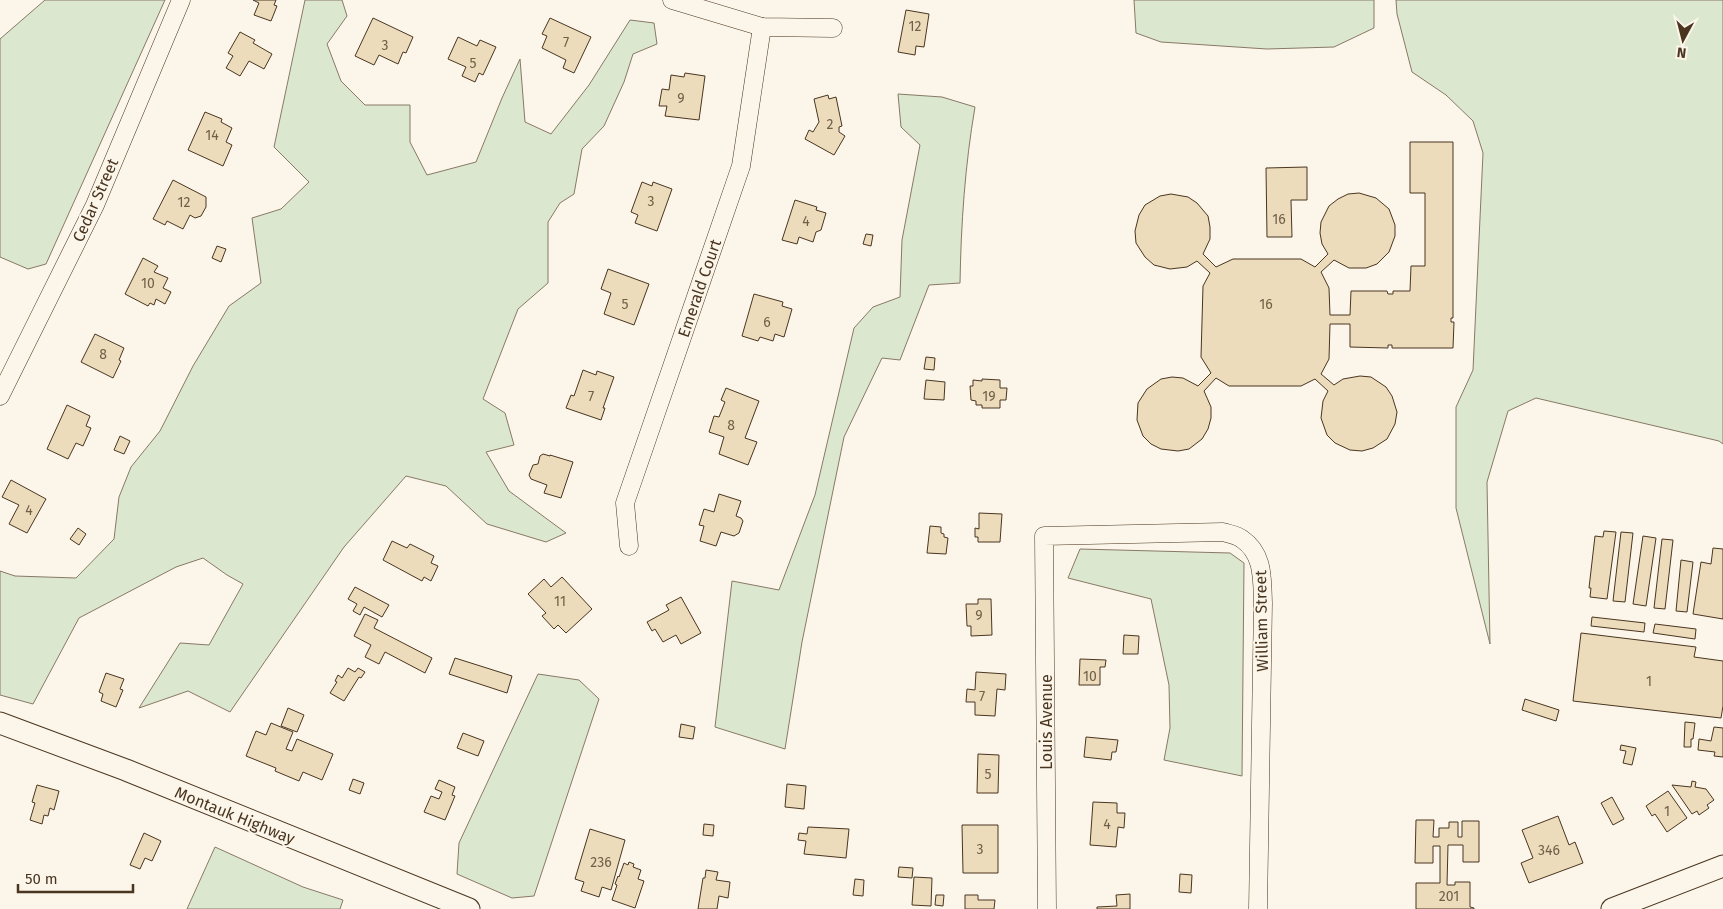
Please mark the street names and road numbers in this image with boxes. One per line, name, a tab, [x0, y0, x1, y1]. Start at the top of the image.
street label: Cedar Street	[69, 155, 122, 245]
street label: Emerald Court	[674, 236, 725, 340]
street label: William Street	[1251, 570, 1272, 672]
street label: Louis Avenue	[1037, 674, 1056, 770]
street label: Montauk Highway	[172, 783, 298, 848]

